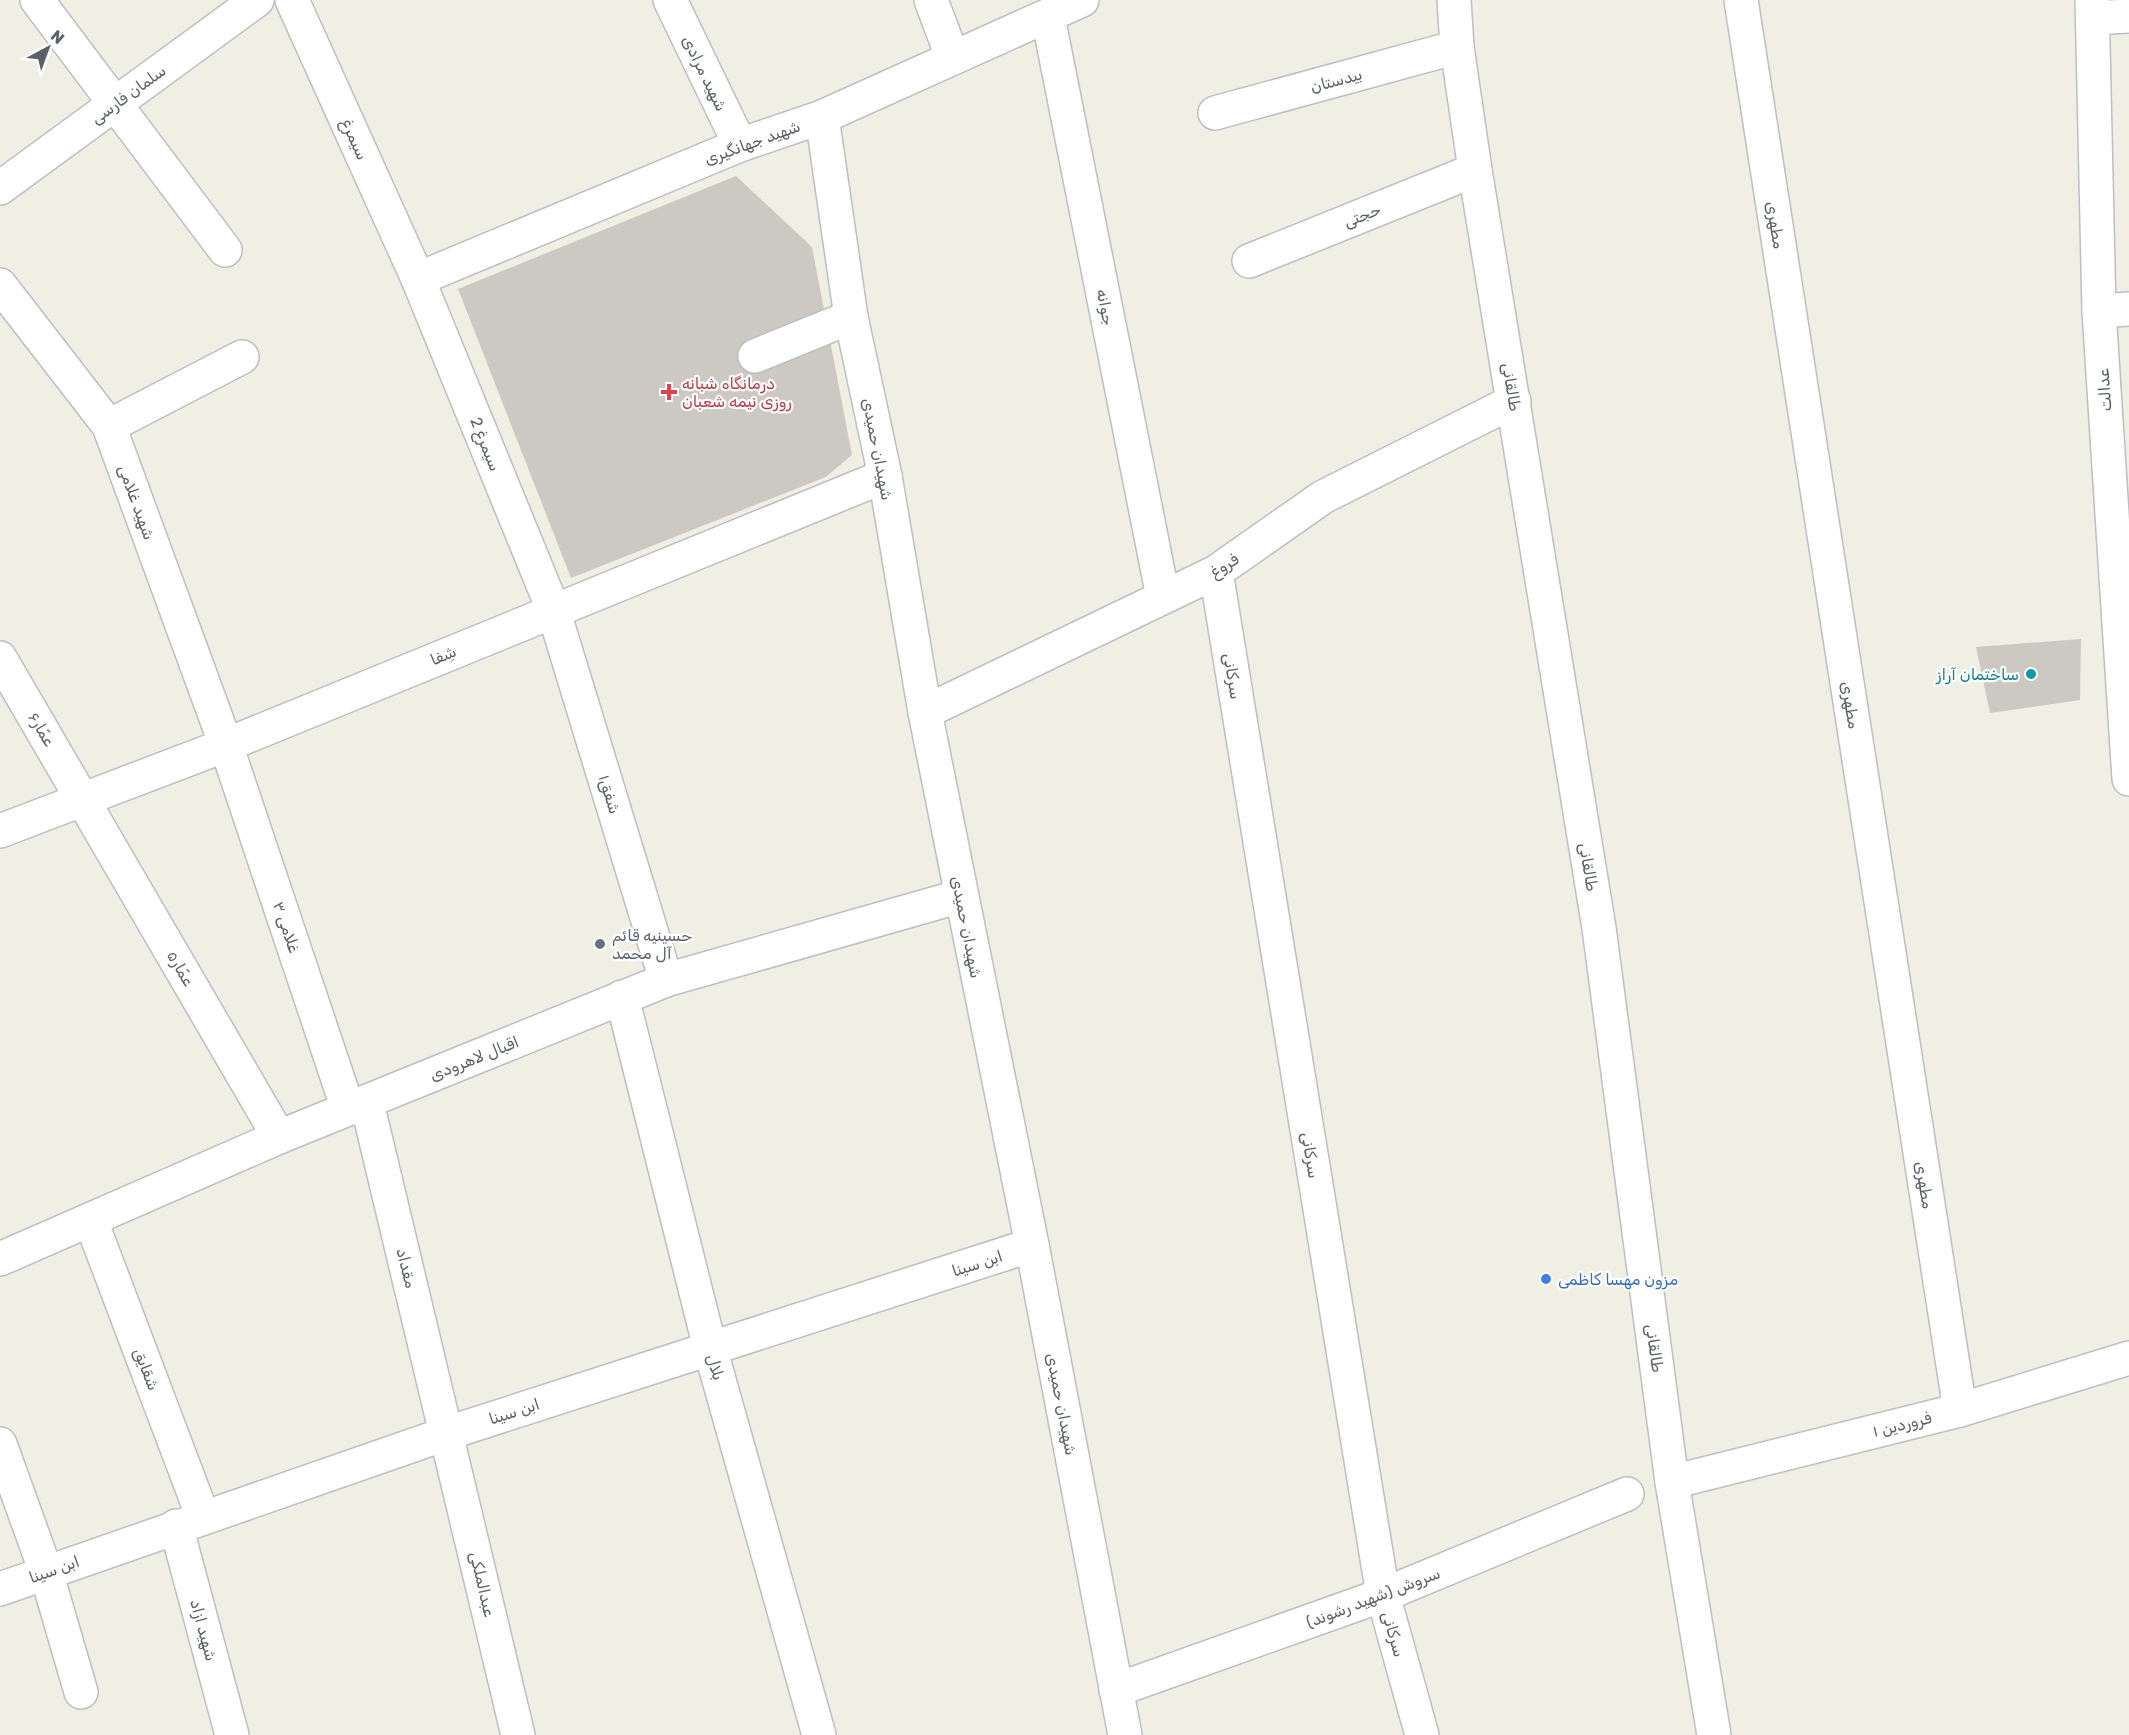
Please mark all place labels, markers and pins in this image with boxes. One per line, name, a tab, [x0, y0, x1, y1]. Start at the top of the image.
place label: درمانگاه شبانه روزی نیمه شعبان	[682, 374, 792, 412]
marker: درمانگاه شبانه روزی نیمه شعبان	[660, 383, 678, 401]
place label: ساختمان آراز	[1935, 665, 2019, 685]
marker: ساختمان آراز	[2024, 667, 2038, 681]
place label: حسینیه قائم آل محمد	[612, 926, 692, 963]
marker: حسینیه قائم آل محمد	[593, 937, 607, 951]
place label: مزون مهسا کاظمی	[1558, 1270, 1678, 1290]
marker: مزون مهسا کاظمی	[1539, 1272, 1553, 1286]

